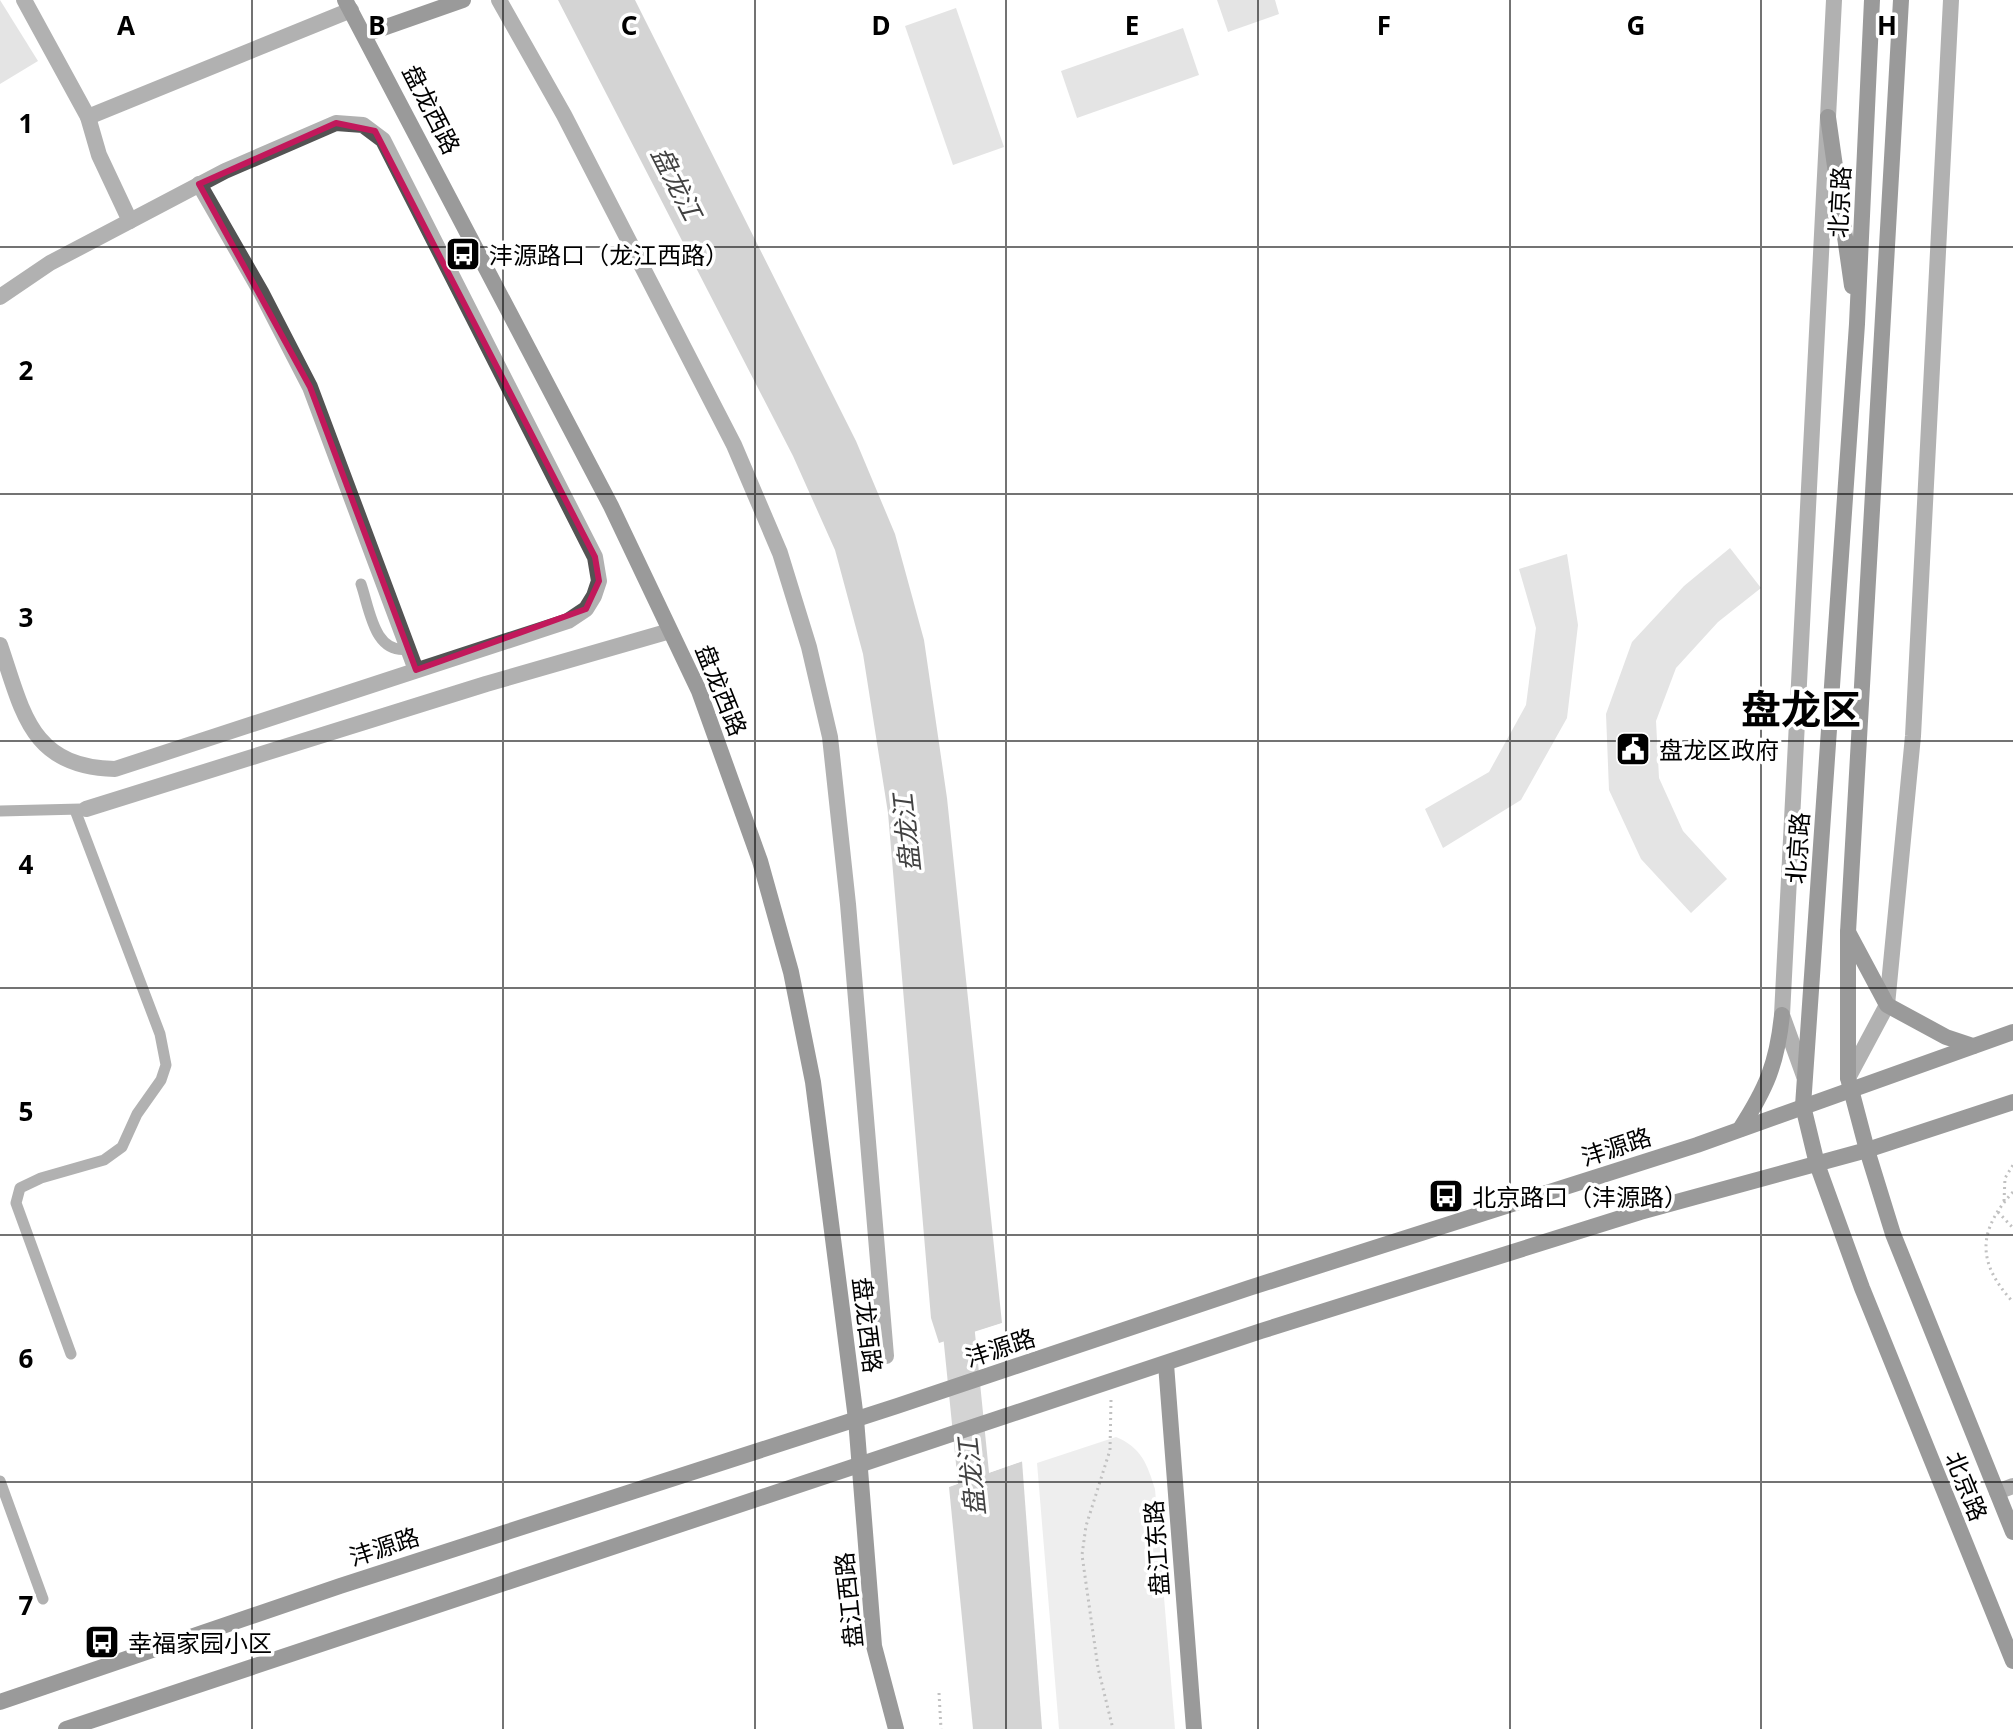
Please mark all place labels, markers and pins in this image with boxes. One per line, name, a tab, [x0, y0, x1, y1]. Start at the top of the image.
bus stop icon: 沣源路口（龙江西路）	[444, 235, 482, 273]
place label: 沣源路口（龙江西路）	[489, 238, 729, 271]
public building icon: 盘龙区政府	[1614, 730, 1652, 768]
place label: 盘龙区政府	[1659, 733, 1779, 766]
bus stop icon: 北京路口（沣源路）	[1427, 1177, 1465, 1215]
place label: 北京路口（沣源路）	[1472, 1180, 1688, 1213]
bus stop icon: 幸福家园小区	[83, 1623, 121, 1661]
place label: 幸福家园小区	[128, 1626, 272, 1659]

